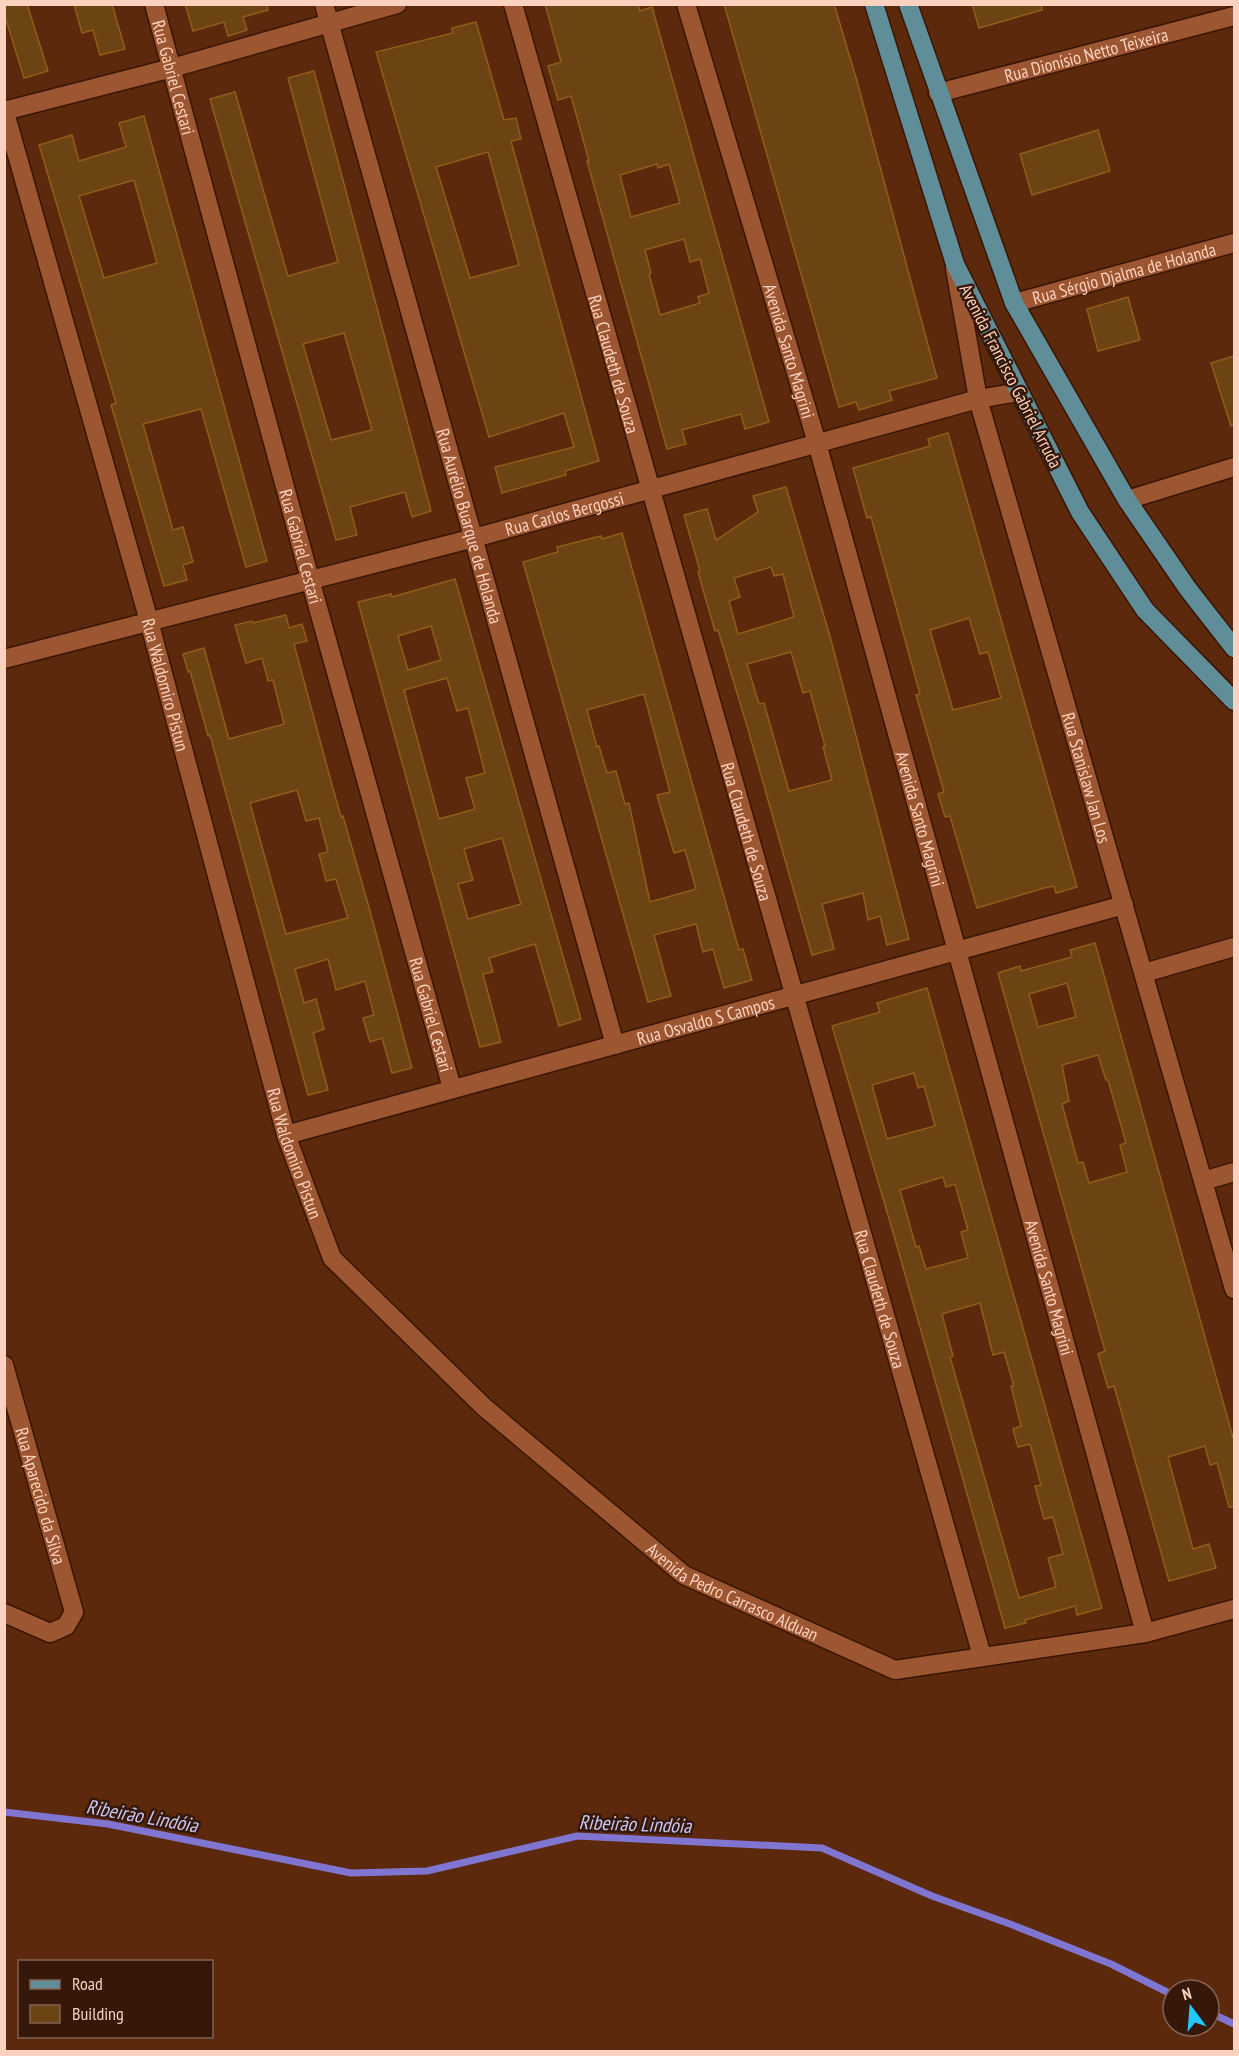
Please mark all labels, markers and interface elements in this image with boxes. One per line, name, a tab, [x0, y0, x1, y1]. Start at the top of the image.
street label: Rua Gabriel Cestari	[147, 17, 200, 137]
street label: Rua Dionísio Netto Teixeira	[1002, 22, 1170, 87]
street label: Rua Sérgio Djalma de Holanda	[1030, 237, 1218, 309]
street label: Avenida Francisco Gabriel Arruda	[955, 280, 1067, 472]
street label: Avenida Santo Magrini	[759, 281, 820, 421]
street label: Rua Claudeth de Souza	[584, 292, 645, 436]
street label: Rua Aurélio Buarque de Holanda	[432, 426, 508, 626]
street label: Rua Gabriel Cestari	[275, 486, 328, 606]
street label: Rua Carlos Bergossi	[502, 486, 626, 540]
street label: Rua Waldomiro Pistun	[137, 616, 195, 754]
street label: Rua Stanislaw Jan Los	[1057, 710, 1117, 845]
street label: Avenida Santo Magrini	[891, 749, 950, 889]
street label: Rua Claudeth de Souza	[716, 760, 778, 903]
street label: Rua Gabriel Cestari	[405, 955, 458, 1074]
street label: Rua Osvaldo S Campos	[634, 990, 777, 1050]
street label: Rua Waldomiro Pistun	[262, 1085, 328, 1222]
street label: Avenida Santo Magrini	[1020, 1217, 1079, 1358]
street label: Rua Claudeth de Souza	[850, 1227, 911, 1371]
street label: Rua Aparecido da Silva	[11, 1425, 71, 1567]
street label: Avenida Pedro Carrasco Alduan	[642, 1537, 822, 1646]
water label: Ribeirão Lindóia	[84, 1793, 201, 1839]
water label: Ribeirão Lindóia	[578, 1809, 693, 1839]
legend	[18, 1960, 213, 2038]
text: Road	[72, 1972, 103, 1995]
north arrow	[1161, 1978, 1221, 2038]
text: N	[1180, 1983, 1194, 2004]
text: Building	[72, 2002, 124, 2025]

